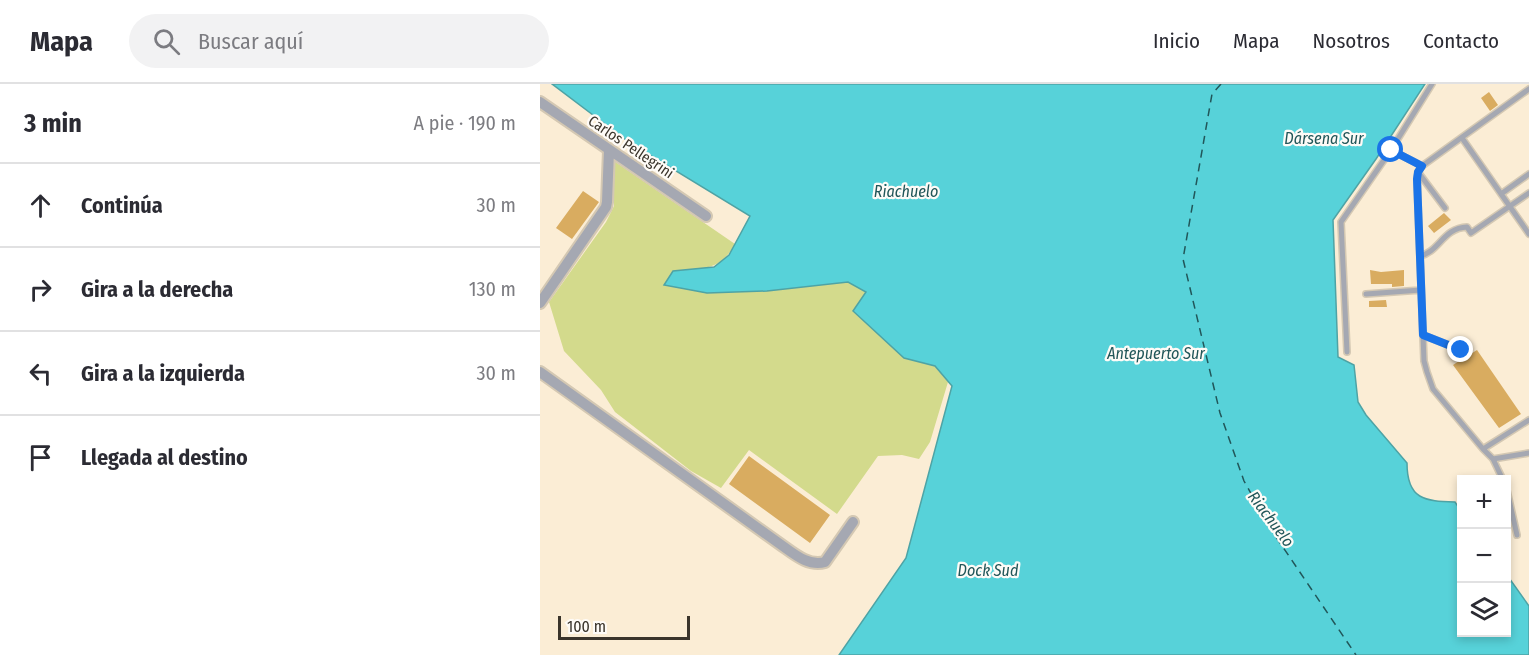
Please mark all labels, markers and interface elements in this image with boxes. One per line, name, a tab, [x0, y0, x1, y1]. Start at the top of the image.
search box	[129, 14, 549, 68]
text: Mapa	[30, 25, 93, 58]
icon: search	[150, 25, 183, 58]
text: Buscar aquí	[198, 28, 303, 55]
text: Inicio	[1153, 28, 1200, 54]
text: Mapa	[1233, 28, 1280, 54]
text: Nosotros	[1313, 28, 1390, 54]
text: Contacto	[1423, 28, 1499, 54]
text: 3 min	[24, 108, 82, 139]
text: A pie · 190 m	[414, 111, 516, 135]
street label: Carlos Pellegrini	[585, 112, 677, 182]
water label: Dársena Sur	[1284, 129, 1364, 148]
route start	[1377, 136, 1403, 162]
water label: Riachuelo	[874, 182, 938, 201]
icon: ahead	[24, 189, 57, 222]
text: Continúa	[81, 192, 163, 219]
text: 30 m	[476, 193, 516, 217]
icon: right	[24, 273, 57, 306]
text: Gira a la derecha	[81, 276, 233, 303]
text: 130 m	[469, 277, 516, 301]
route end	[1447, 336, 1473, 362]
water label: Antepuerto Sur	[1106, 344, 1205, 363]
icon: left	[24, 357, 57, 390]
text: Gira a la izquierda	[81, 360, 245, 387]
text: 30 m	[476, 361, 516, 385]
icon: arrive	[24, 441, 57, 474]
text: Llegada al destino	[81, 444, 248, 471]
map controls	[1457, 475, 1511, 637]
button: +	[1457, 475, 1511, 529]
water label: Riachuelo	[1244, 487, 1298, 551]
button: −	[1457, 529, 1511, 583]
water label: Dock Sud	[958, 561, 1019, 580]
button: layers	[1457, 583, 1511, 637]
scale bar	[558, 613, 690, 640]
text: 100 m	[567, 617, 606, 636]

